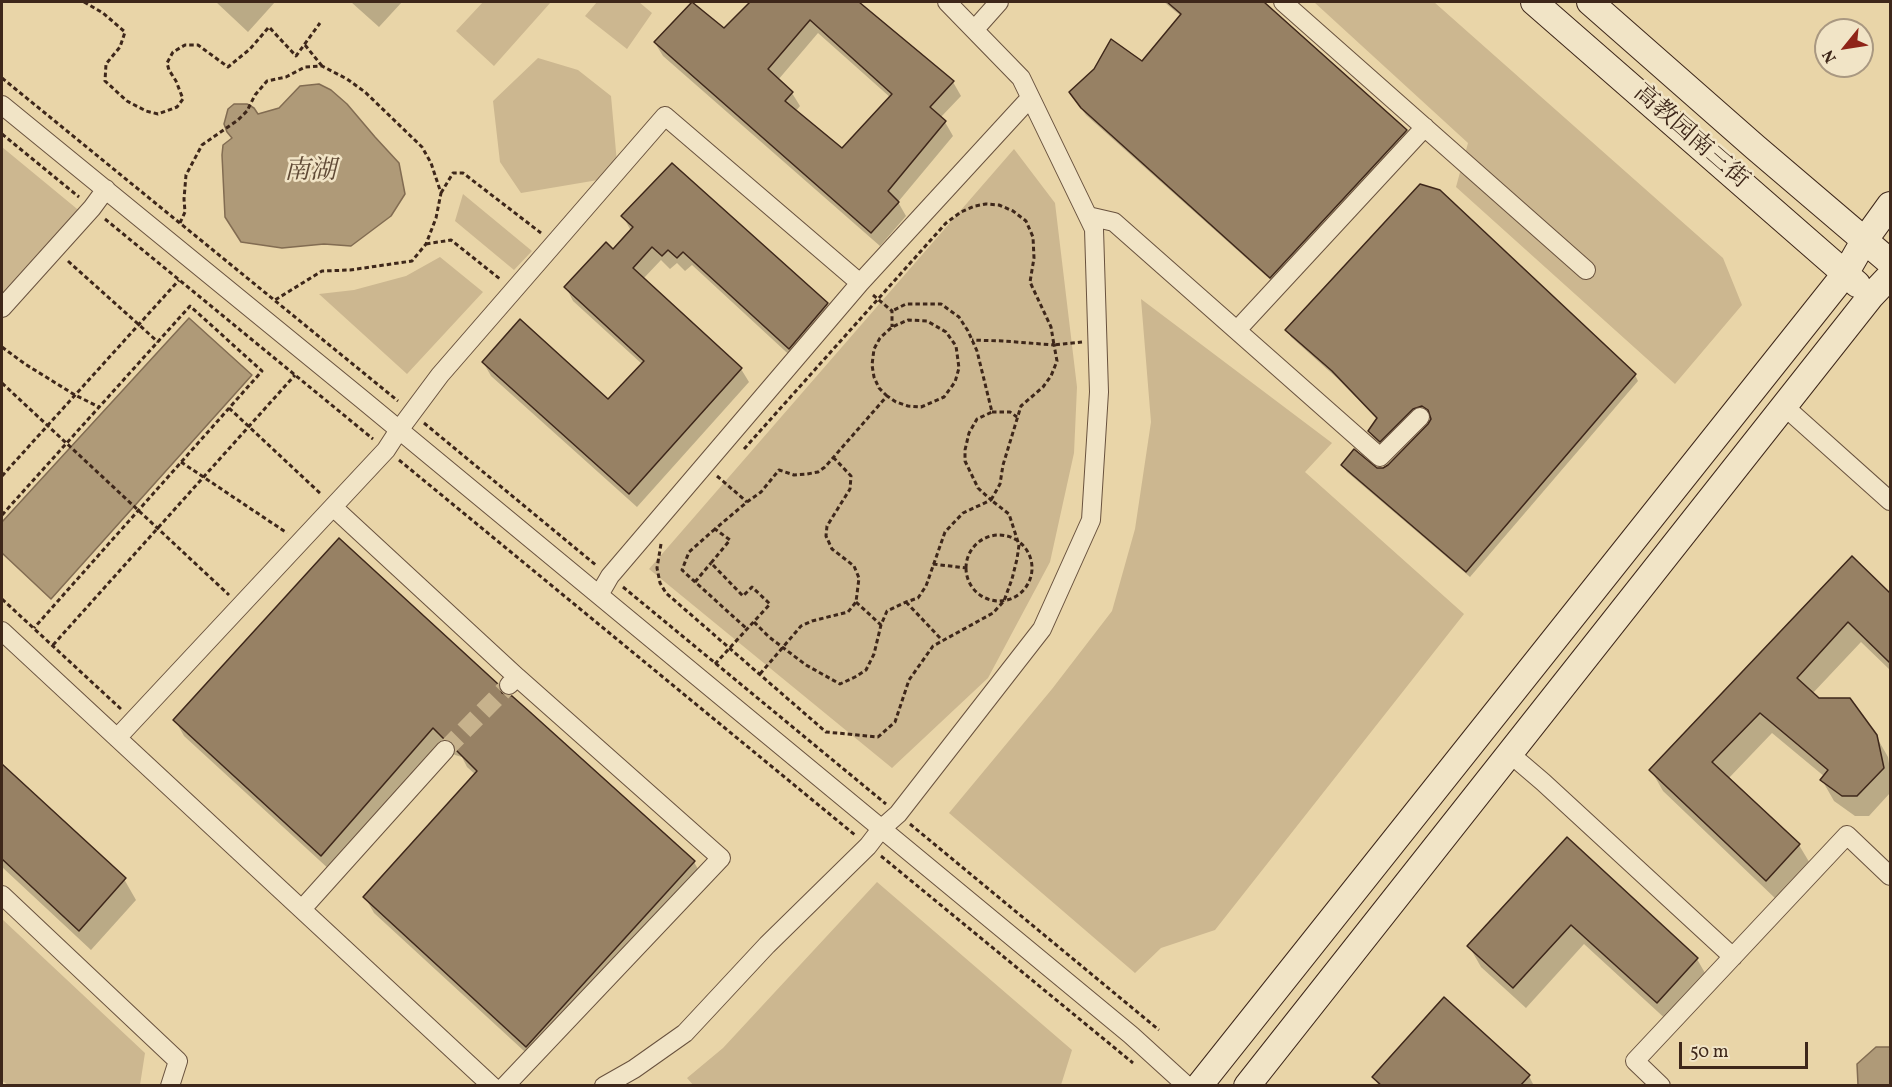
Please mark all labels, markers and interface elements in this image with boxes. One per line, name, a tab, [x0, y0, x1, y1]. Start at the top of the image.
north arrow	[1814, 18, 1874, 78]
text: N	[1818, 45, 1843, 67]
street label: 高教园南三街	[1626, 80, 1754, 196]
water label: 南湖	[284, 157, 336, 189]
scale bar	[1682, 1030, 1811, 1068]
text: 50 m	[1690, 1040, 1729, 1065]

